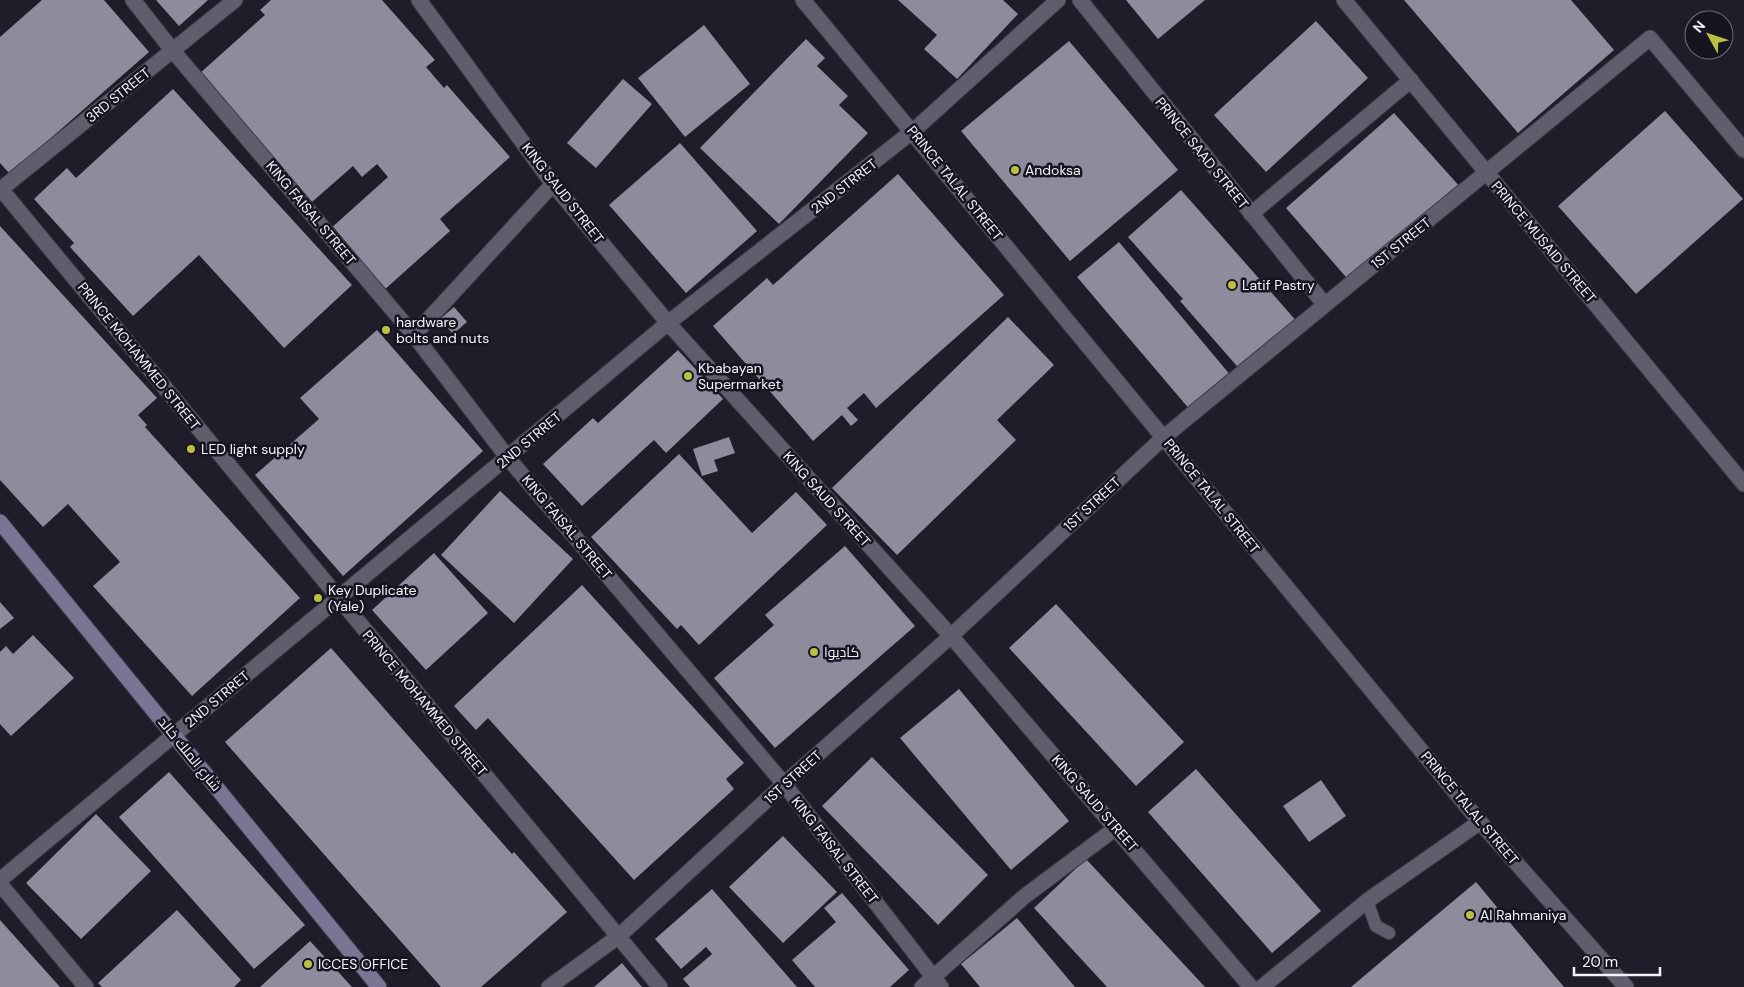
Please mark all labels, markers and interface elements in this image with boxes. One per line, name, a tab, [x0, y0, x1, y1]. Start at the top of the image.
north arrow	[1684, 10, 1734, 60]
text: N	[1689, 17, 1709, 36]
street label: 3RD STREET	[82, 63, 154, 126]
street label: PRINCE SAAD STREET	[1151, 93, 1253, 213]
street label: PRINCE TALAL STREET	[903, 122, 1007, 244]
street label: KING SAUD STREET	[518, 139, 608, 247]
street label: 2ND STRRET	[807, 154, 881, 217]
street label: KING FAISAL STREET	[262, 157, 360, 269]
place label: Andoksa	[1025, 161, 1081, 179]
marker: Andoksa	[1009, 164, 1021, 176]
street label: PRINCE MUSAID STREET	[1488, 177, 1600, 307]
street label: 1ST STREET	[1368, 213, 1435, 273]
place label: Latif Pastry	[1242, 276, 1315, 294]
street label: PRINCE MOHAMMED STREET	[74, 278, 204, 434]
marker: Latif Pastry	[1226, 279, 1238, 291]
place label: hardware bolts and nuts	[396, 313, 489, 347]
marker: hardware bolts and nuts	[380, 324, 392, 336]
place label: Kbabayan Supermarket	[698, 359, 781, 393]
marker: Kbabayan Supermarket	[682, 370, 694, 382]
street label: 2ND STRRET	[493, 408, 565, 472]
street label: PRINCE TALAL STREET	[1160, 435, 1264, 557]
place label: LED light supply	[201, 440, 305, 458]
marker: LED light supply	[185, 443, 197, 455]
street label: KING SAUD STREET	[779, 447, 875, 551]
street label: KING FAISAL STREET	[518, 471, 616, 583]
street label: 1ST STREET	[1060, 473, 1124, 535]
place label: Key Duplicate (Yale)	[328, 581, 417, 615]
marker: Key Duplicate (Yale)	[312, 592, 324, 604]
street label: PRINCE MOHAMMED STREET	[359, 626, 491, 780]
place label: كاديوا	[824, 643, 859, 661]
marker: كاديوا	[808, 646, 820, 658]
street label: 2ND STRRET	[181, 667, 253, 731]
street label: شارع الملك خالد	[154, 713, 226, 795]
street label: 1ST STREET	[760, 746, 826, 808]
street label: PRINCE TALAL STREET	[1417, 748, 1523, 869]
street label: KING SAUD STREET	[1048, 751, 1142, 855]
street label: KING FAISAL STREET	[788, 793, 882, 907]
place label: Al Rahmaniya	[1480, 906, 1566, 924]
marker: Al Rahmaniya	[1464, 909, 1476, 921]
scale bar	[1574, 944, 1660, 976]
text: 20 m	[1582, 952, 1618, 972]
place label: ICCES OFFICE	[318, 955, 408, 973]
marker: ICCES OFFICE	[302, 958, 314, 970]

